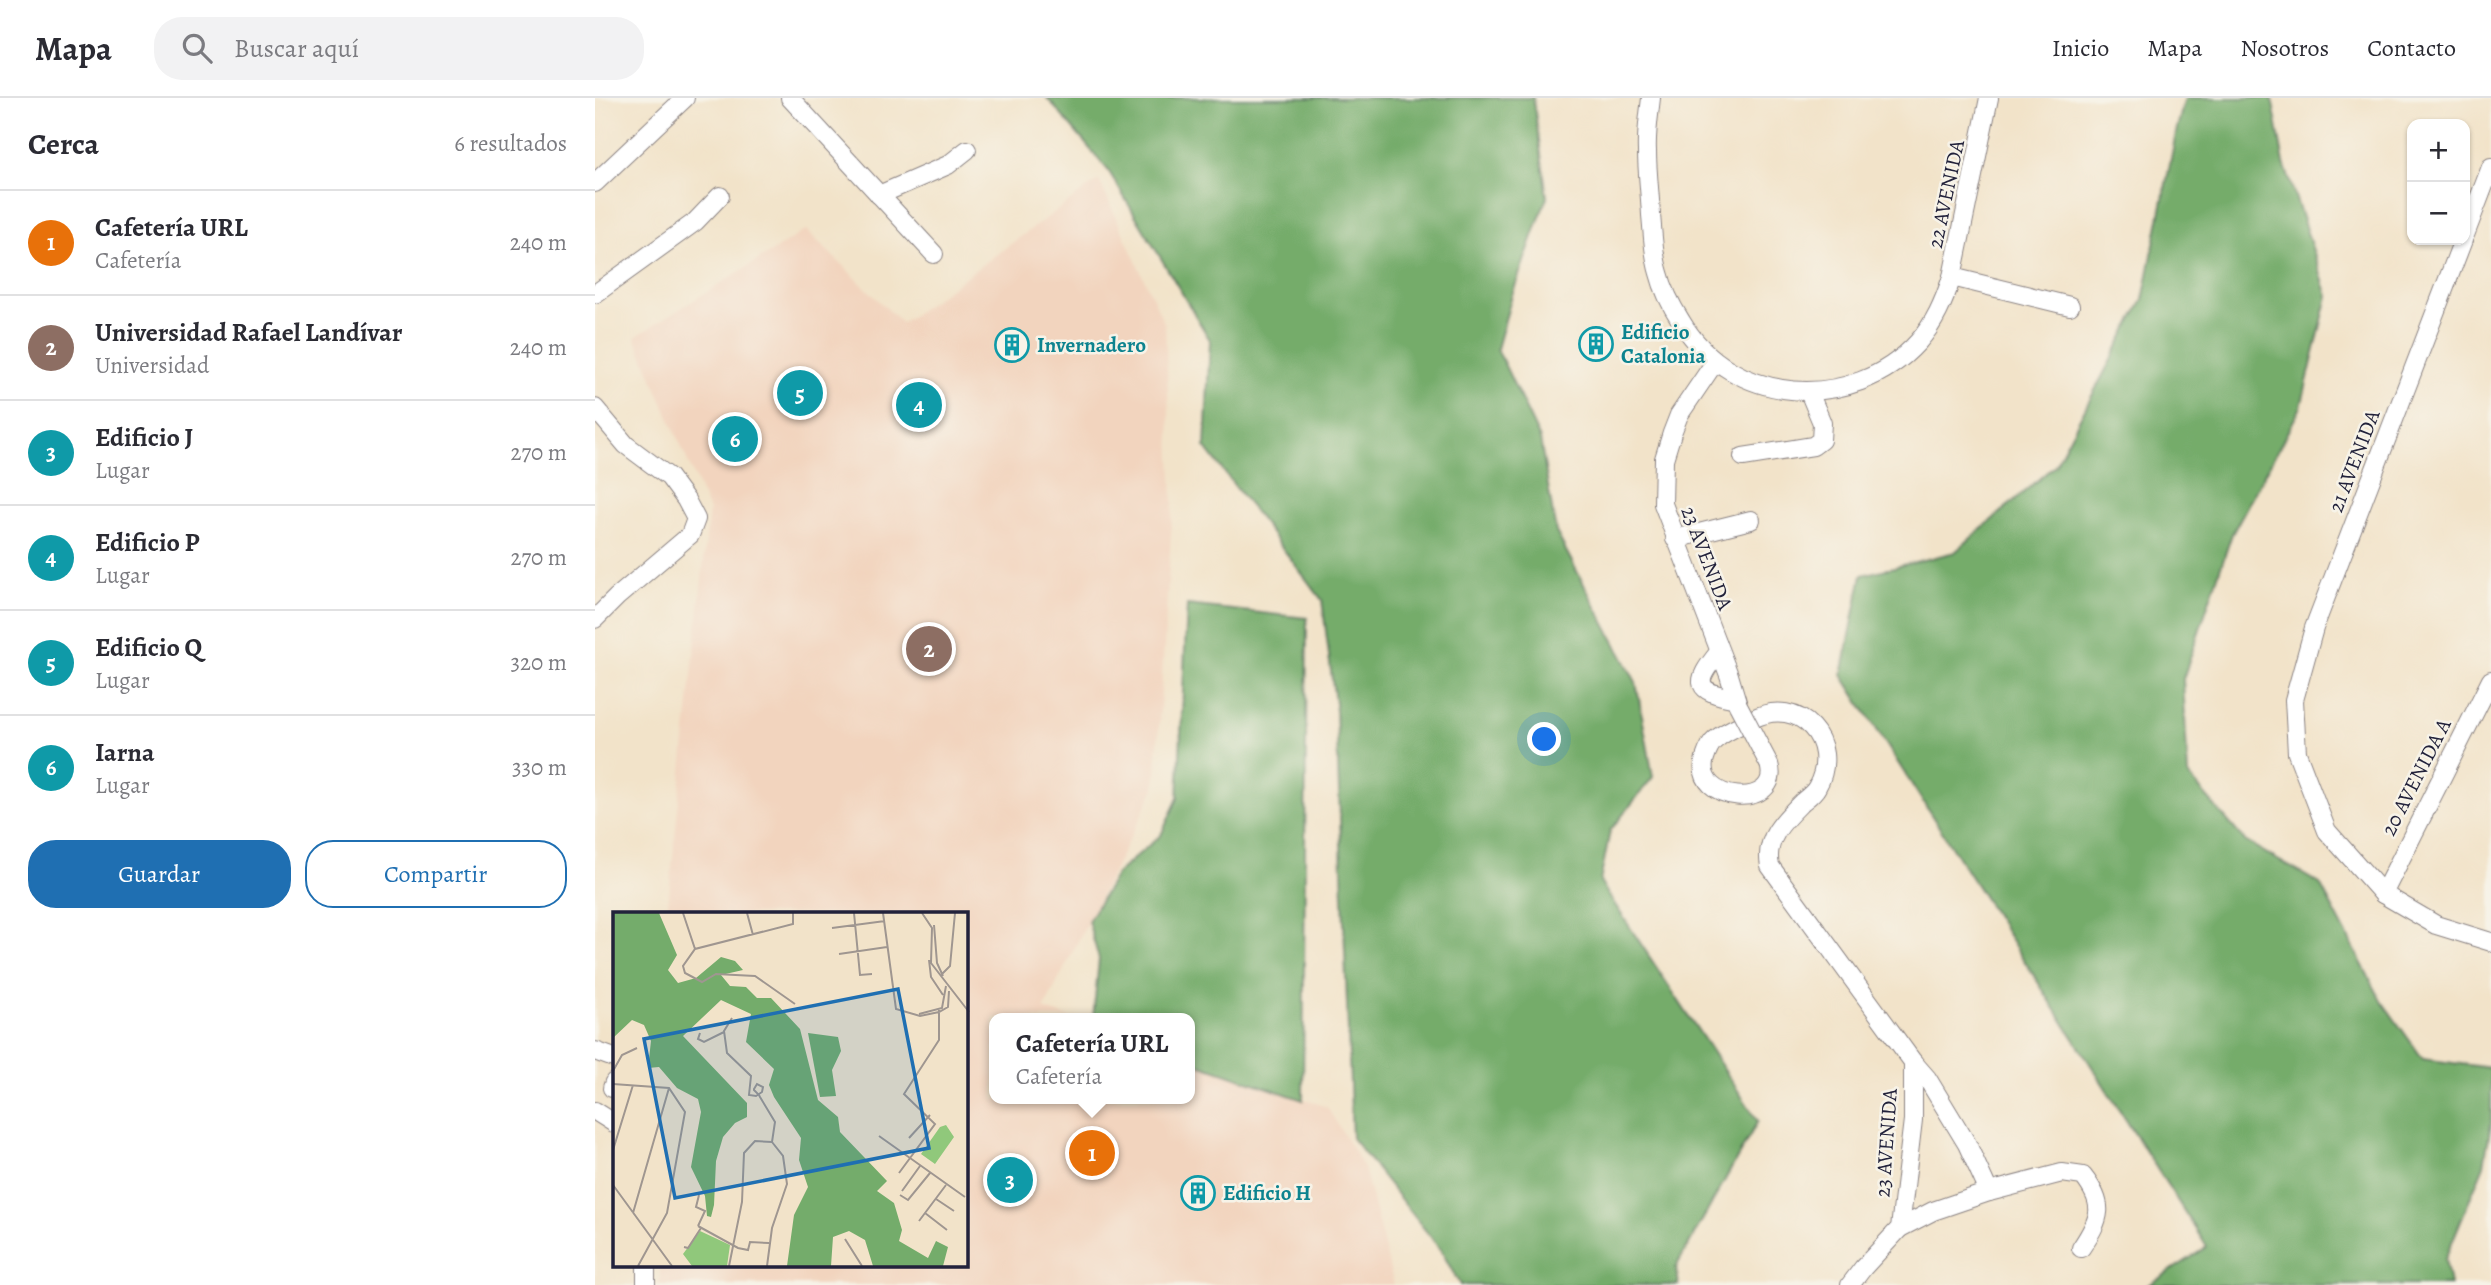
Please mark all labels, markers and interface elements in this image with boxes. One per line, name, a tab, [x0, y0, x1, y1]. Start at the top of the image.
search box	[154, 17, 644, 80]
text: Mapa	[35, 26, 112, 71]
icon: search	[178, 29, 216, 67]
text: Buscar aquí	[234, 31, 359, 66]
text: Inicio	[2052, 32, 2109, 64]
text: Mapa	[2147, 32, 2202, 64]
text: Nosotros	[2240, 32, 2329, 64]
text: Contacto	[2367, 32, 2456, 64]
map controls	[2407, 119, 2470, 245]
button: +	[2407, 119, 2470, 182]
text: Cerca	[28, 124, 99, 164]
text: 6 resultados	[454, 128, 567, 159]
street label: 22 AVENIDA	[1921, 136, 1971, 251]
button: −	[2407, 182, 2470, 245]
text: Cafetería URL	[95, 210, 248, 245]
text: 1	[47, 227, 55, 258]
text: 240 m	[510, 227, 567, 258]
text: Cafetería	[95, 245, 182, 276]
text: Universidad Rafael Landívar	[95, 315, 403, 350]
place label: Edificio Catalonia	[1621, 318, 1706, 370]
building icon: Edificio Catalonia	[1577, 325, 1615, 363]
building icon: Invernadero	[993, 326, 1031, 364]
place label: Invernadero	[1037, 331, 1146, 359]
text: 2	[45, 332, 57, 363]
text: 240 m	[510, 332, 567, 363]
text: Universidad	[95, 350, 209, 381]
pin: 5	[777, 367, 823, 419]
pin: 4	[896, 379, 942, 431]
street label: 21 AVENIDA	[2322, 405, 2387, 516]
pin: 6	[712, 413, 758, 465]
text: Edificio J	[95, 420, 193, 455]
text: 3	[46, 437, 56, 468]
text: 270 m	[510, 437, 567, 468]
text: Lugar	[95, 455, 150, 486]
street label: 23 AVENIDA	[1674, 502, 1740, 615]
text: Edificio P	[95, 525, 199, 560]
text: 4	[46, 542, 56, 573]
text: 270 m	[510, 542, 567, 573]
text: Lugar	[95, 560, 150, 591]
pin: 2	[906, 623, 952, 675]
text: Edificio Q	[95, 630, 202, 665]
text: 5	[46, 647, 56, 678]
text: 320 m	[511, 647, 567, 678]
text: Lugar	[95, 665, 150, 696]
street label: 20 AVENIDA A	[2375, 713, 2458, 840]
your location	[1527, 722, 1561, 756]
text: Iarna	[95, 735, 155, 770]
text: 6	[46, 752, 56, 783]
text: 330 m	[512, 752, 567, 783]
text: Lugar	[95, 770, 150, 801]
button: Guardar	[28, 840, 291, 908]
button: Compartir	[305, 840, 567, 908]
inset map	[613, 912, 968, 1268]
popup	[989, 1013, 1195, 1104]
text: Cafetería URL	[1016, 1026, 1168, 1061]
text: Cafetería	[1016, 1061, 1102, 1092]
street label: 23 AVENIDA	[1868, 1087, 1904, 1198]
pin: 1	[1069, 1127, 1115, 1179]
pin: 3	[987, 1154, 1033, 1206]
building icon: Edificio H	[1179, 1174, 1217, 1212]
place label: Edificio H	[1223, 1179, 1311, 1207]

